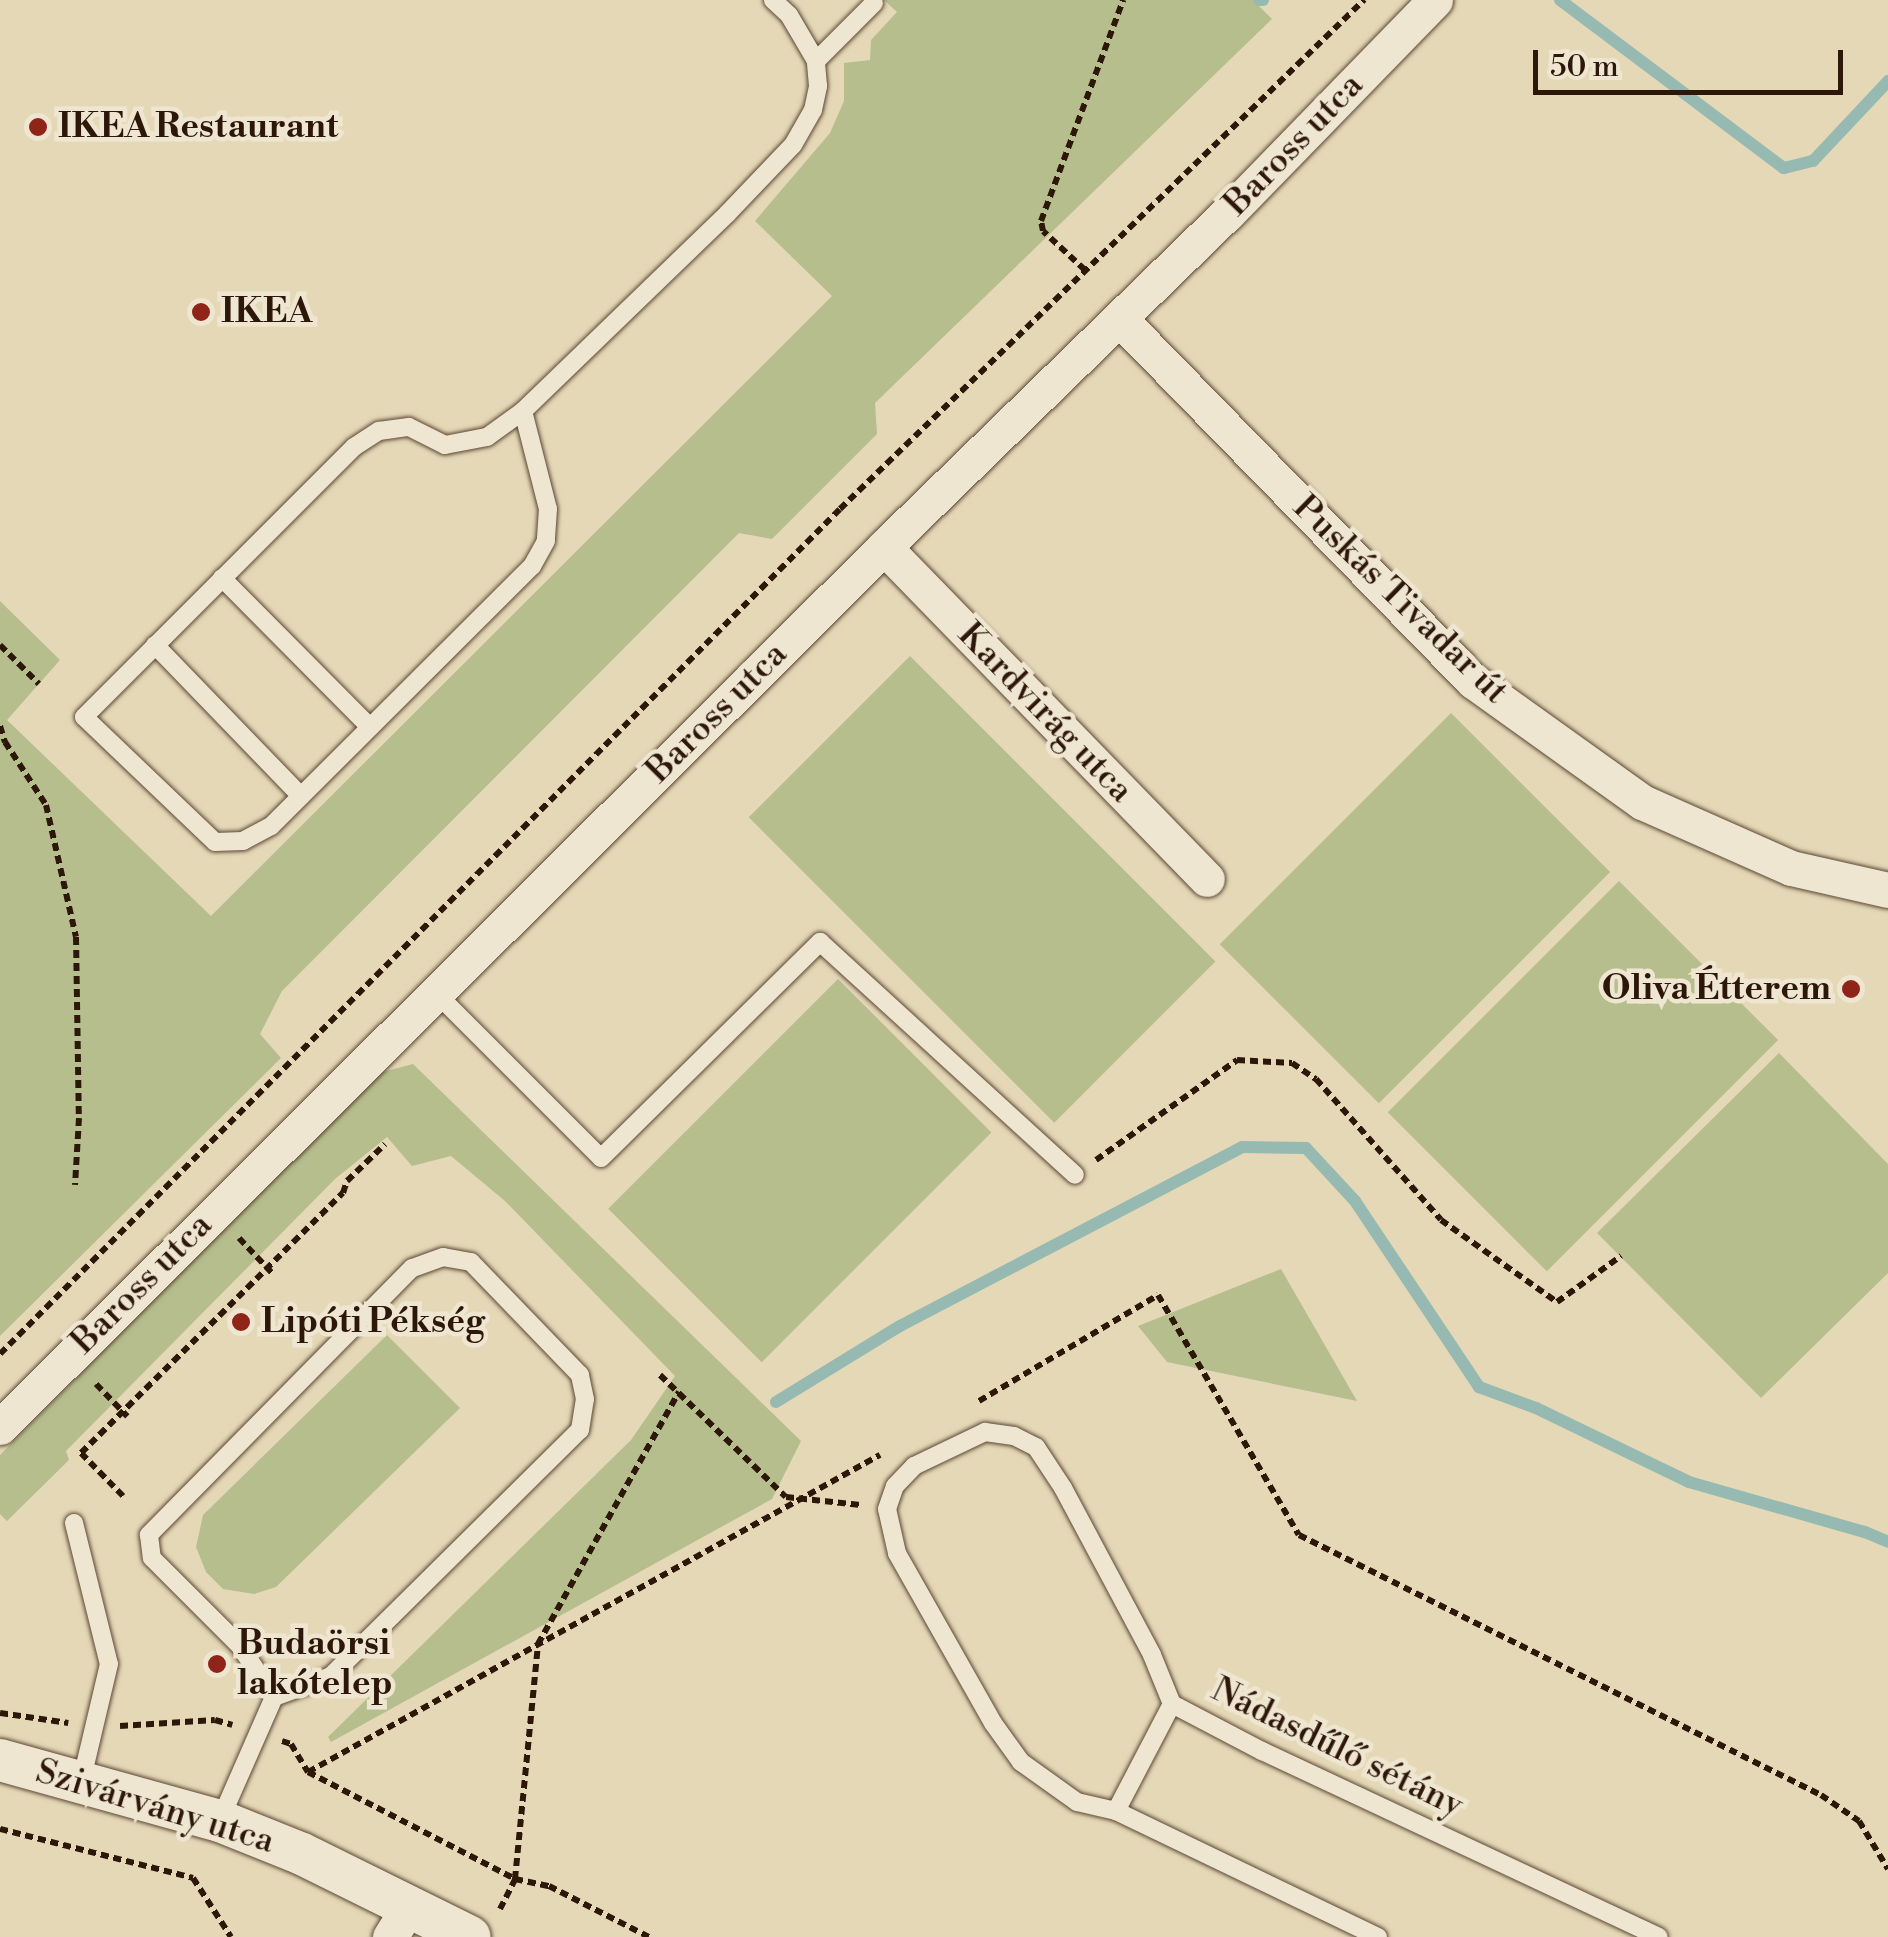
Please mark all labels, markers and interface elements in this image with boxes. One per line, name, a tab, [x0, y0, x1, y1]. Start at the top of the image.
scale bar	[1538, 30, 1848, 92]
text: 50 m	[1550, 48, 1619, 86]
street label: Baross utca	[1216, 65, 1372, 225]
place label: IKEA Restaurant	[58, 106, 338, 148]
marker: IKEA Restaurant	[27, 116, 49, 138]
place label: IKEA	[221, 291, 312, 333]
marker: IKEA	[190, 301, 212, 323]
street label: Puskás Tivadar út	[1284, 487, 1516, 713]
street label: Kardvirág utca	[949, 614, 1141, 812]
street label: Baross utca	[638, 634, 796, 792]
place label: Oliva Étterem	[1602, 968, 1831, 1010]
marker: Oliva Étterem	[1840, 978, 1862, 1000]
street label: Baross utca	[63, 1205, 221, 1363]
place label: Lipóti Pékség	[261, 1301, 485, 1343]
marker: Lipóti Pékség	[230, 1311, 252, 1333]
place label: Budaörsi lakótelep	[237, 1623, 393, 1705]
marker: Budaörsi lakótelep	[206, 1653, 228, 1675]
street label: Nádasdűlő sétány	[1204, 1669, 1470, 1827]
street label: Szivárvány utca	[31, 1751, 279, 1863]

